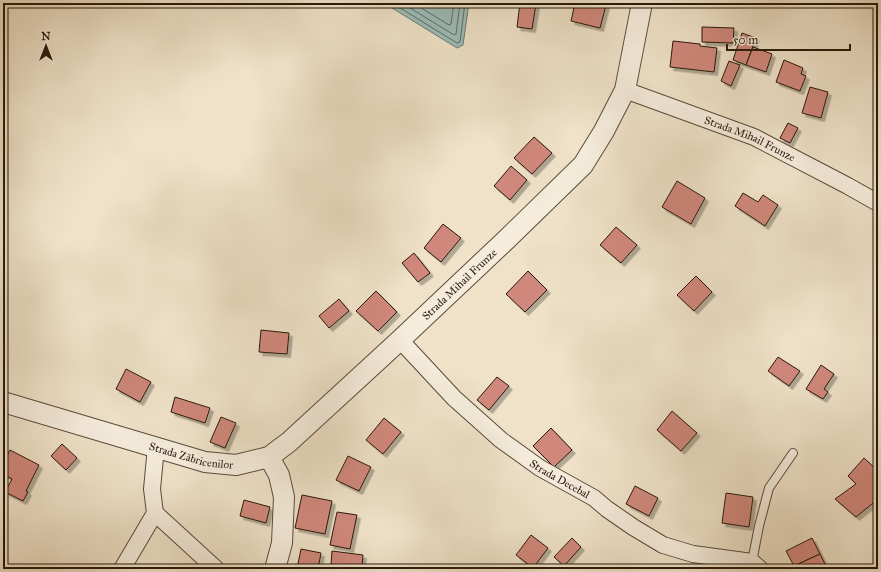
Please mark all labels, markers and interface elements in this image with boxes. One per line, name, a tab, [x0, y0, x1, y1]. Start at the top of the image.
north arrow	[26, 26, 66, 66]
scale bar	[727, 26, 850, 52]
text: N	[41, 30, 51, 43]
text: 50 m	[733, 33, 758, 47]
street label: Strada Mihail Frunze	[703, 113, 798, 164]
street label: Strada Mihail Frunze	[419, 246, 500, 322]
street label: Strada Zăbricenilor	[148, 439, 235, 471]
street label: Strada Decebal	[527, 456, 592, 501]

